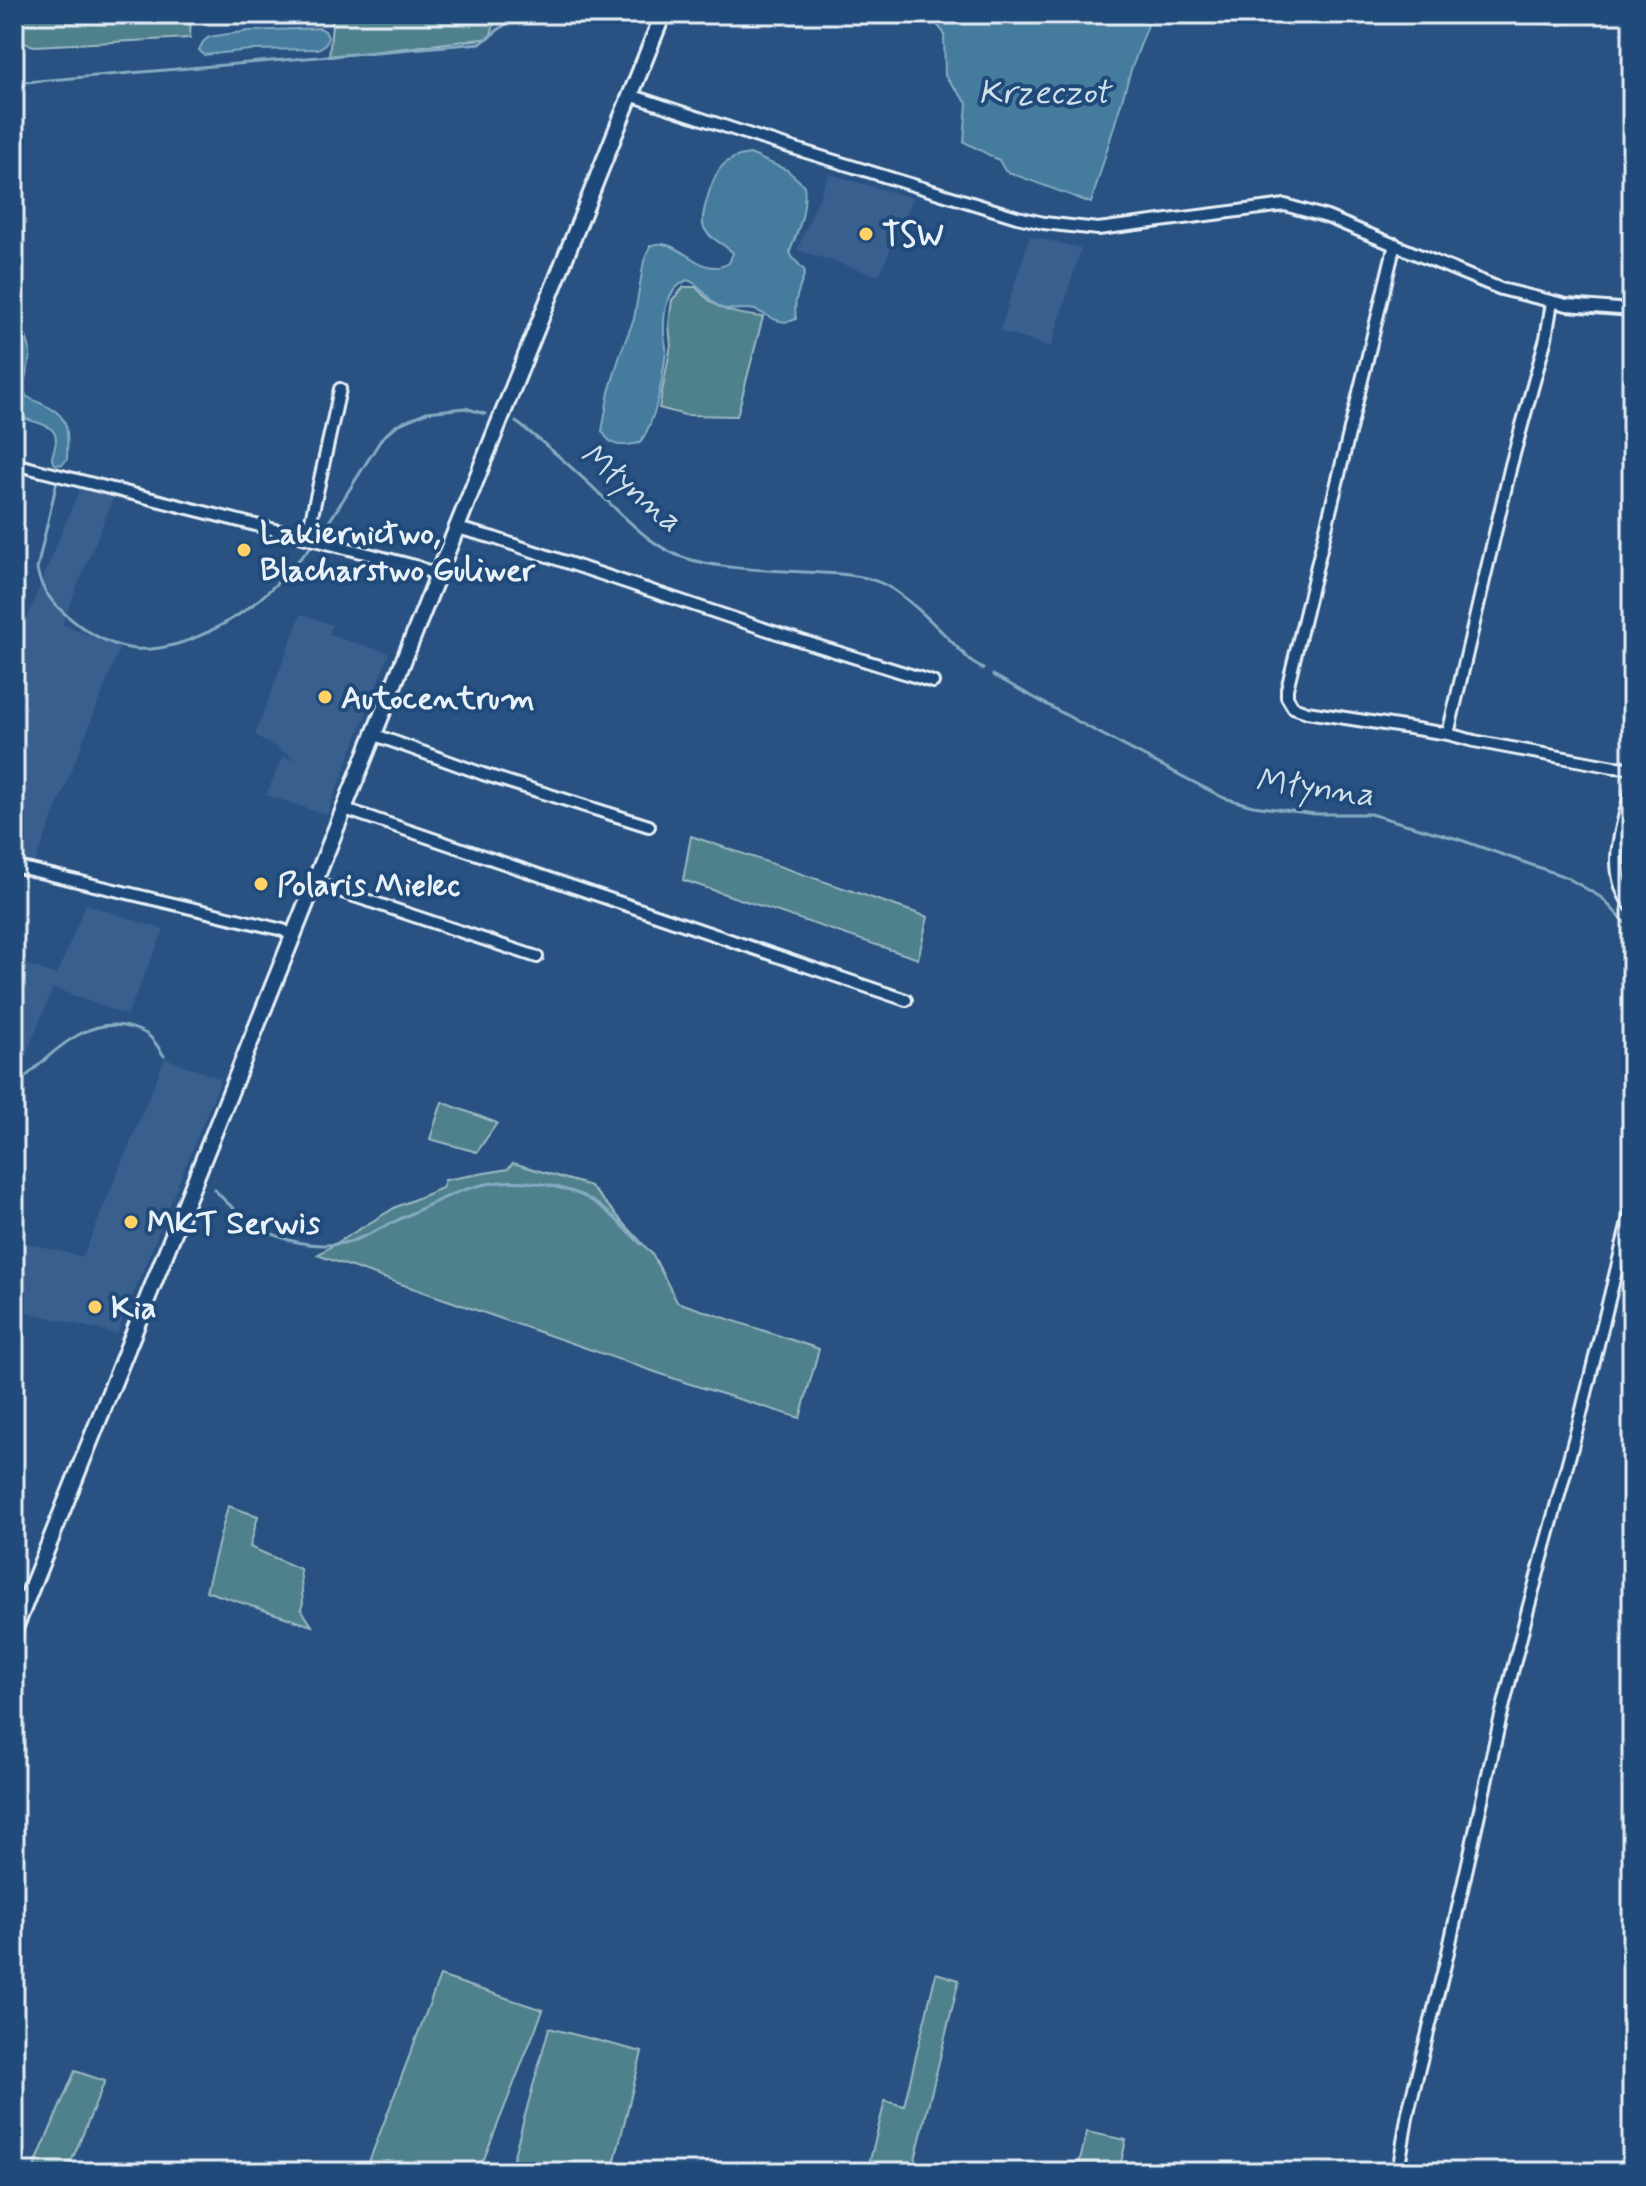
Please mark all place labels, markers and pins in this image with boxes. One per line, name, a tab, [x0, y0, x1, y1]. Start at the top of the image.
place label: TSW	[882, 215, 944, 257]
marker: TSW	[857, 225, 875, 243]
place label: Lakiernictwo, Blacharstwo Guliwer	[260, 513, 536, 592]
marker: Lakiernictwo, Blacharstwo Guliwer	[235, 541, 253, 559]
place label: Autocentrum	[341, 678, 535, 720]
marker: Autocentrum	[316, 688, 334, 706]
place label: Polaris Mielec	[277, 865, 460, 907]
marker: Polaris Mielec	[252, 875, 270, 893]
place label: MKT Serwis	[147, 1203, 321, 1245]
marker: MKT Serwis	[122, 1213, 140, 1231]
place label: Kia	[111, 1288, 156, 1330]
marker: Kia	[86, 1298, 104, 1316]

